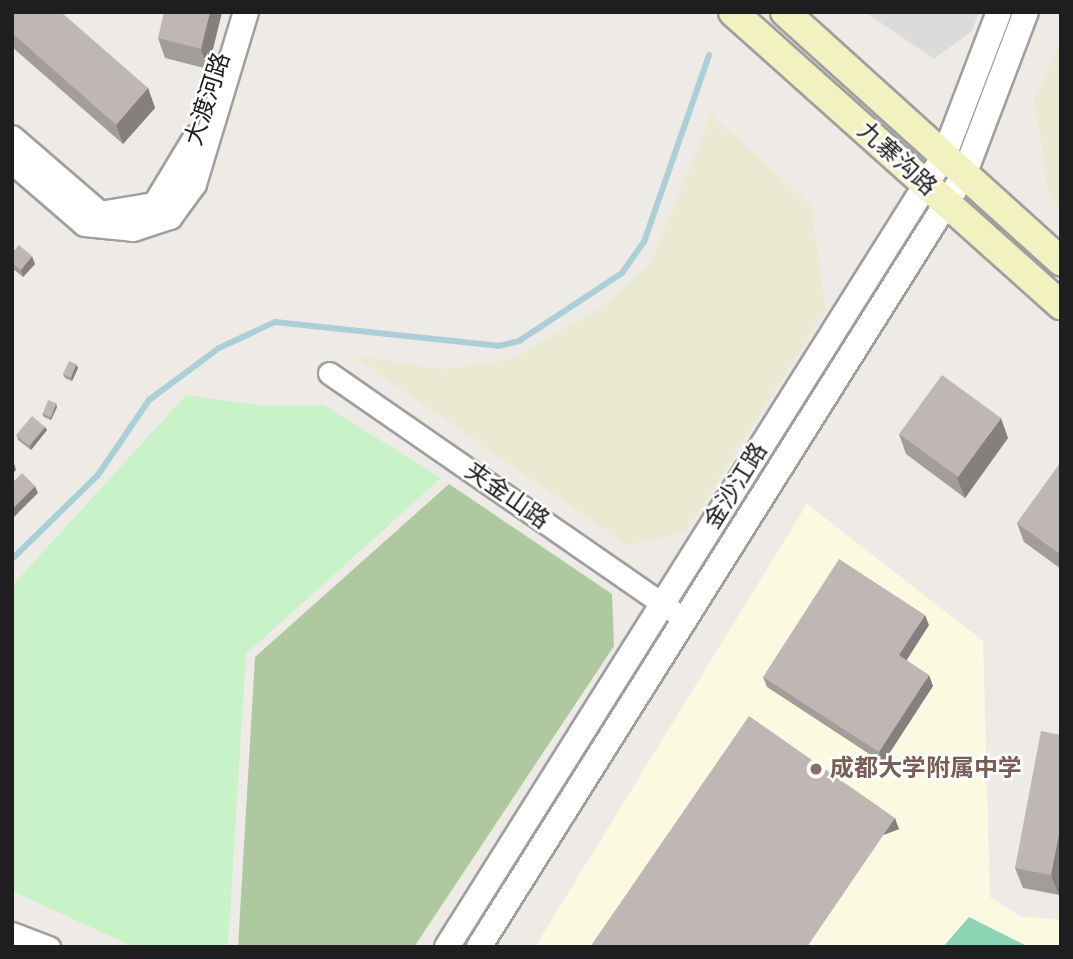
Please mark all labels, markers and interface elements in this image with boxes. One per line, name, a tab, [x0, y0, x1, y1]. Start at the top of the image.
street label: 大渡河路	[179, 49, 237, 149]
street label: 九寨沟路	[852, 116, 942, 202]
street label: 金沙江路	[698, 438, 774, 534]
street label: 夹金山路	[459, 457, 555, 535]
place label: 成都大学附属中学	[830, 755, 1022, 783]
marker: 成都大学附属中学	[808, 761, 824, 777]

